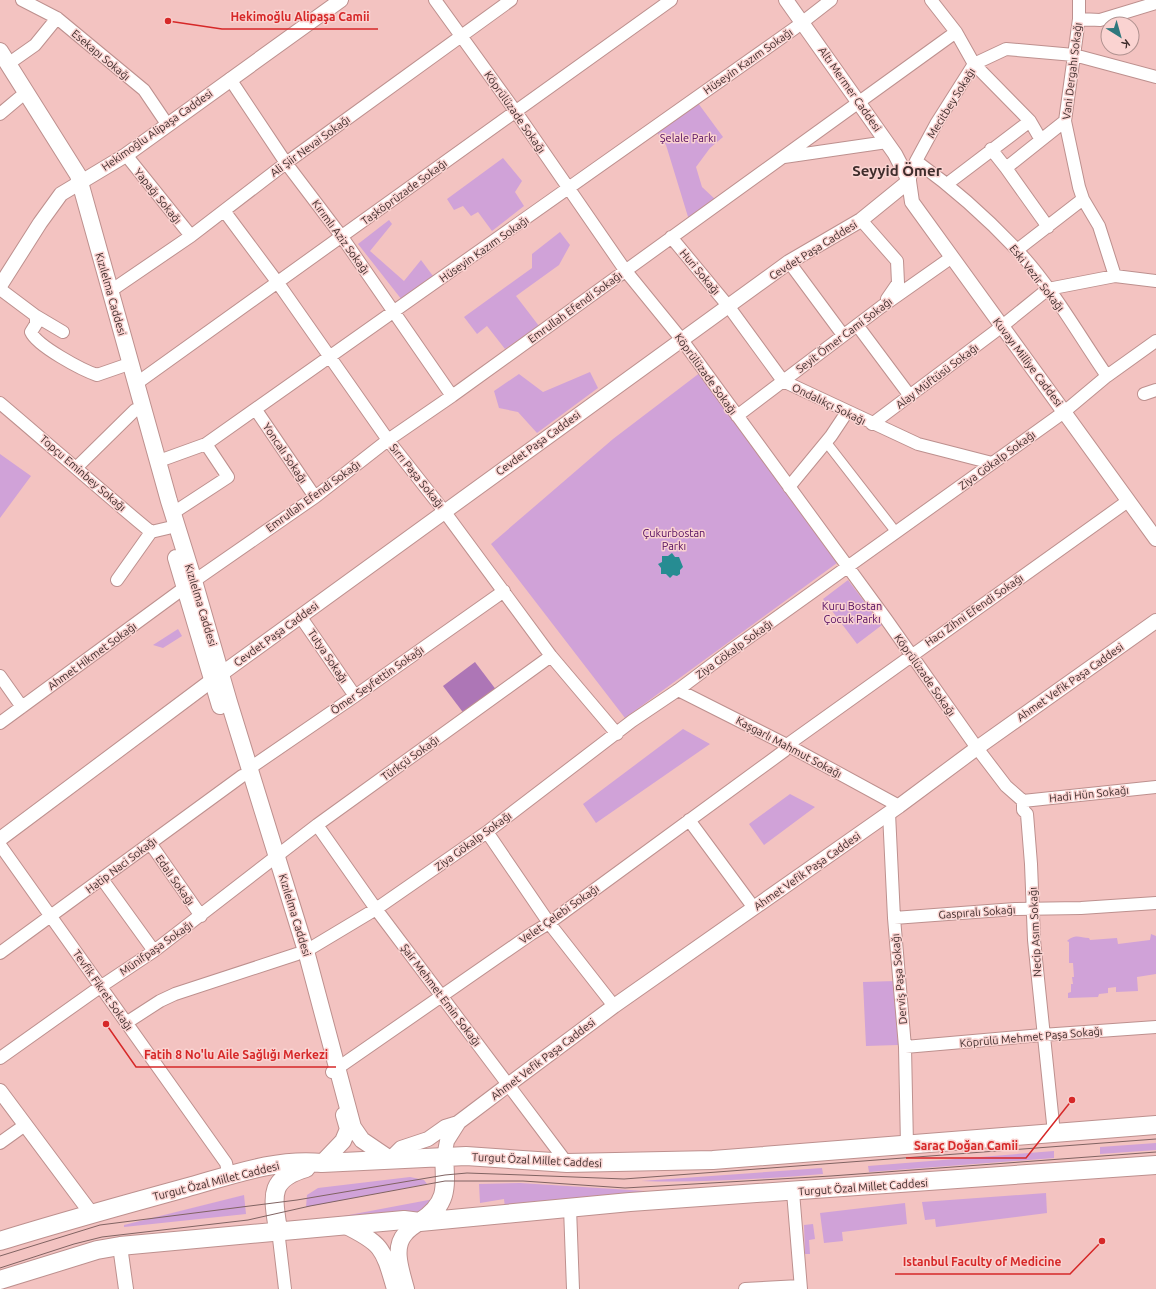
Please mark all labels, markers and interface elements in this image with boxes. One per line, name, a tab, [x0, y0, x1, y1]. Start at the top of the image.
callout: Hekimoğlu Alipaşa Camii	[222, 5, 378, 29]
text: Hekimoğlu Alipaşa Camii	[230, 10, 370, 25]
north arrow	[1100, 16, 1140, 56]
street label: Vani Dergahı Sokağı	[1060, 22, 1084, 120]
street label: Hüseyin Kazım Sokağı	[701, 26, 795, 96]
street label: Esekapı Sokağı	[69, 27, 133, 83]
text: K	[1119, 37, 1133, 51]
street label: Altı Mermer Caddesi	[816, 44, 884, 134]
street label: Meсitbey Sokağı	[925, 66, 977, 140]
street label: Köprülüzade Sokağı	[482, 69, 548, 155]
street label: Hekimoğlu Alipaşa Caddesi	[99, 87, 215, 173]
street label: Ali Şiir Nevai Sokağı	[268, 113, 352, 179]
park label: Şelale Parkı	[660, 132, 716, 144]
street label: Taşköprüzade Sokağı	[359, 157, 449, 227]
district label: Seyyid Ömer	[852, 162, 943, 179]
street label: Yapağı Sokağı	[132, 166, 184, 226]
street label: Kırımlı Aziz Sokağı	[310, 197, 372, 277]
street label: Hüseyin Kazım Sokağı	[437, 214, 531, 284]
street label: Cevdet Paşa Caddesi	[767, 218, 859, 282]
street label: Eski Vezir Sokağı	[1007, 242, 1067, 314]
street label: Huri Sokağı	[677, 247, 723, 297]
street label: Kızılelma Caddesi	[93, 251, 129, 337]
street label: Emrullah Efendi Sokağı	[526, 269, 624, 345]
street label: Seyit Ömer Cami Sokağı	[794, 295, 894, 375]
street label: Kuvayı Milliye Caddesi	[991, 315, 1065, 409]
street label: Köprülüzade Sokağı	[673, 331, 739, 417]
street label: Alay Müftüsü Sokağı	[893, 341, 981, 411]
street label: Ondalıkçı Sokağı	[790, 381, 868, 427]
street label: Cevdet Paşa Caddesi	[493, 408, 583, 478]
street label: Yoncalı Sokağı	[261, 421, 309, 485]
street label: Ziya Gökalp Sokağı	[956, 428, 1038, 492]
street label: Topçu Eminbey Sokağı	[38, 432, 128, 514]
street label: Sırrı Paşa Sokağı	[387, 441, 447, 511]
street label: Emrullah Efendi Sokağı	[264, 458, 362, 534]
park label: Çukurbostan Parkı	[643, 527, 705, 552]
street label: Kızılelma Caddesi	[183, 562, 219, 648]
street label: Hacı Zihni Efendi Sokağı	[923, 571, 1025, 649]
street label: Cevdet Paşa Caddesi	[231, 599, 321, 669]
park label: Kuru Bostan Çocuk Parkı	[822, 600, 882, 625]
street label: Ziya Gökalp Sokağı	[693, 617, 775, 681]
street label: Ahmet Hikmet Sokağı	[45, 620, 139, 692]
street label: Tutya Sokağı	[306, 627, 350, 685]
street label: Köprülüzade Sokağı	[892, 632, 958, 718]
street label: Ahmet Vefik Paşa Caddesi	[1014, 641, 1126, 723]
street label: Ömer Seyfettin Sokağı	[328, 643, 426, 717]
street label: Kaşgarlı Mahmut Sokağı	[734, 714, 844, 780]
street label: Türkçü Sokağı	[379, 733, 441, 783]
street label: Hadi Hün Sokağı	[1049, 784, 1129, 804]
street label: Ziya Gökalp Sokağı	[432, 809, 514, 873]
street label: Ahmet Vefik Paşa Caddesi	[751, 830, 863, 912]
street label: Hatip Naci Sokağı	[83, 834, 159, 896]
street label: Edalı Sokağı	[153, 853, 197, 907]
street label: Kızılelma Caddesi	[277, 872, 313, 958]
street label: Velet Çelebi Sokağı	[517, 882, 601, 946]
street label: Necip Asım Sokağı	[1027, 887, 1043, 977]
street label: Gaspıralı Sokağı	[938, 903, 1016, 921]
street label: Münifpaşa Sokağı	[117, 918, 195, 978]
street label: Derviş Paşa Sokağı	[889, 933, 909, 1025]
street label: Şair Mehmet Emin Sokağı	[399, 942, 483, 1048]
street label: Tevfik Fikret Sokağı	[71, 947, 135, 1033]
street label: Ahmet Vefik Paşa Caddesi	[489, 1016, 597, 1102]
street label: Köprülü Mehmet Paşa Sokağı	[959, 1025, 1103, 1049]
callout: Fatih 8 No'lu Aile Sağlığı Merkezi	[136, 1043, 336, 1067]
text: Fatih 8 No'lu Aile Sağlığı Merkezi	[144, 1048, 328, 1061]
callout: Saraç Doğan Camii	[906, 1134, 1026, 1158]
text: Saraç Doğan Camii	[914, 1139, 1018, 1154]
street label: Turgut Özal Millet Caddesi	[472, 1151, 602, 1169]
street label: Turgut Özal Millet Caddesi	[151, 1159, 281, 1203]
street label: Turgut Özal Millet Caddesi	[798, 1176, 928, 1198]
callout: Istanbul Faculty of Medicine	[895, 1250, 1070, 1274]
text: Istanbul Faculty of Medicine	[903, 1255, 1061, 1268]

